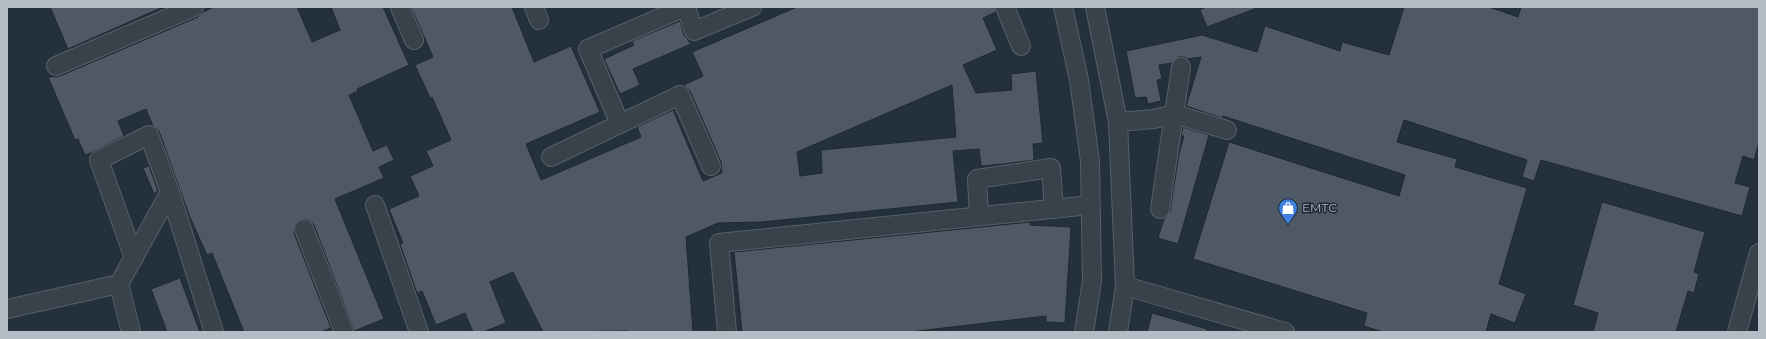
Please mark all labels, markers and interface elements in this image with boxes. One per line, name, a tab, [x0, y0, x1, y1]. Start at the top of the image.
shop icon: EMTC	[1277, 197, 1299, 225]
place label: EMTC	[1302, 200, 1337, 215]

